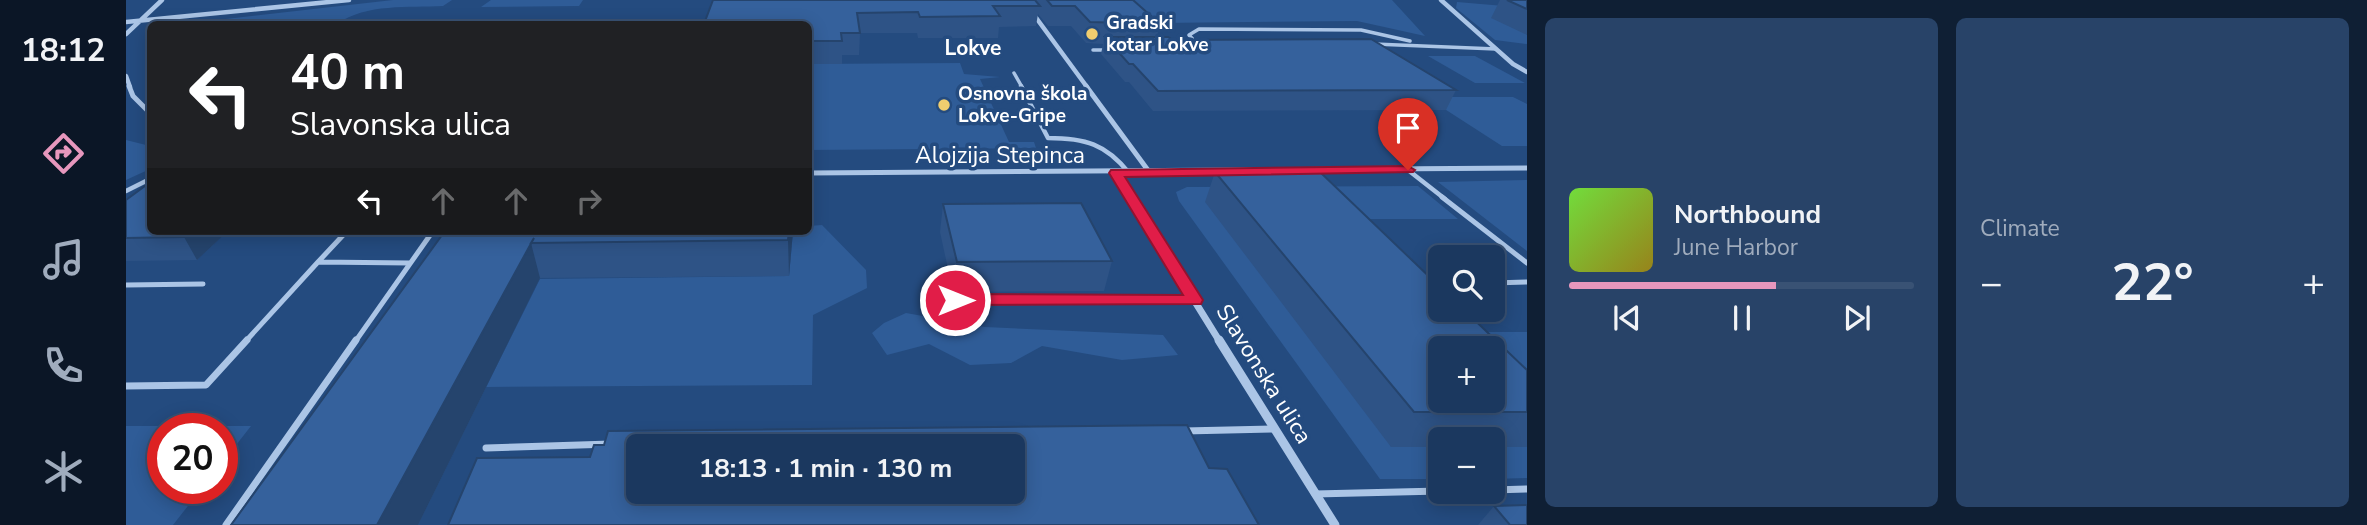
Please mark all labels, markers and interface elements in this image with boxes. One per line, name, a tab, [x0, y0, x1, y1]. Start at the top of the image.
place label: Gradski kotar Lokve	[1106, 10, 1209, 58]
marker: Gradski kotar Lokve	[1084, 26, 1100, 42]
text: 18:12	[21, 29, 105, 72]
district label: Lokve	[945, 34, 1001, 62]
text: 40 m	[290, 39, 405, 106]
icon: left	[175, 49, 266, 140]
place label: Osnovna škola Lokve-Gripe	[958, 81, 1087, 129]
marker: Osnovna škola Lokve-Gripe	[936, 97, 952, 113]
pin	[1378, 98, 1438, 170]
text: Slavonska ulica	[290, 103, 511, 146]
icon: arrive	[1389, 109, 1427, 147]
icon: directions	[39, 129, 88, 178]
street label: Alojzija Stepinca	[915, 140, 1085, 171]
icon: left	[351, 182, 389, 220]
icon: ahead	[424, 182, 462, 220]
icon: ahead	[497, 182, 535, 220]
icon: right	[570, 182, 608, 220]
text: Northbound	[1674, 197, 1821, 232]
text: Climate	[1980, 213, 2060, 244]
text: June Harbor	[1674, 232, 1798, 263]
icon: music	[39, 235, 88, 284]
map controls	[1428, 245, 1505, 504]
button: search	[1428, 245, 1505, 322]
text: 22°	[2111, 247, 2194, 318]
text: −	[1980, 258, 2003, 309]
text: +	[2302, 258, 2325, 309]
position arrow	[918, 263, 992, 337]
street label: Slavonska ulica	[1209, 298, 1319, 450]
icon: previous	[1608, 299, 1646, 337]
icon: pause	[1723, 299, 1761, 337]
icon: next	[1838, 299, 1876, 337]
button: +	[1428, 336, 1505, 413]
icon: phone	[39, 341, 88, 390]
speed limit sign: 20	[147, 413, 238, 504]
button: −	[1428, 427, 1505, 504]
icon: climate	[39, 447, 88, 496]
text: 18:13 · 1 min · 130 m	[699, 451, 952, 486]

